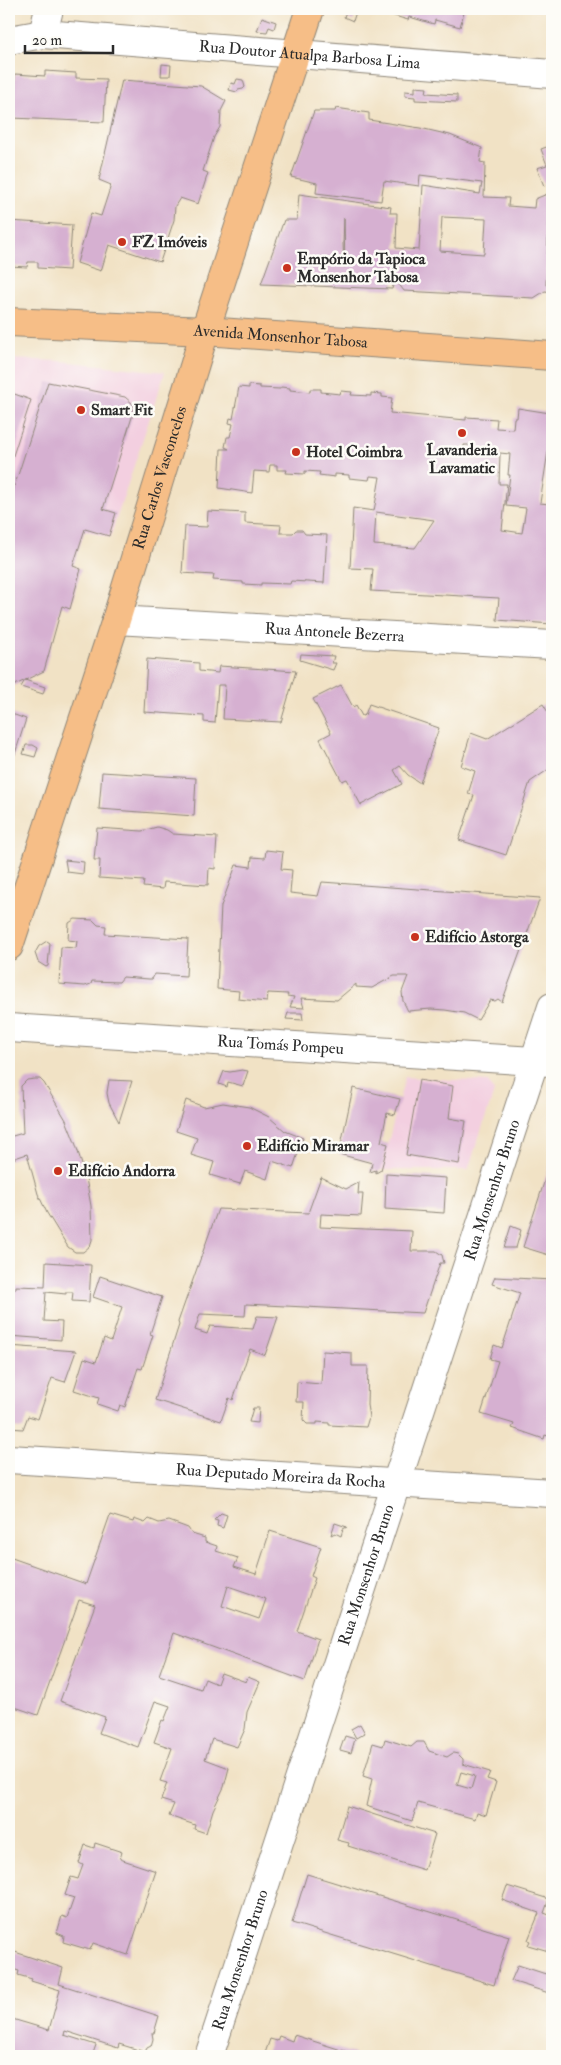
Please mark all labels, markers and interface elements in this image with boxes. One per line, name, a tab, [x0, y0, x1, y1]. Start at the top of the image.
scale bar	[25, 22, 112, 54]
text: 20 m	[32, 31, 62, 50]
street label: Rua Doutor Atualpa Barbosa Lima	[198, 36, 421, 74]
place label: FZ Imóveis	[132, 232, 207, 252]
marker: FZ Imóveis	[116, 236, 128, 248]
place label: Empório da Tapioca Monsenhor Tabosa	[296, 249, 426, 287]
marker: Empório da Tapioca Monsenhor Tabosa	[281, 262, 293, 274]
street label: Avenida Monsenhor Tabosa	[192, 320, 369, 353]
place label: Smart Fit	[91, 400, 153, 420]
marker: Smart Fit	[75, 404, 87, 416]
street label: Rua Carlos Vasconcelos	[128, 404, 191, 552]
marker: Lavanderia Lavamatic	[456, 427, 468, 439]
place label: Lavanderia Lavamatic	[427, 440, 498, 478]
place label: Hotel Coimbra	[306, 442, 403, 462]
marker: Hotel Coimbra	[290, 446, 302, 458]
street label: Rua Antonele Bezerra	[264, 619, 405, 647]
place label: Edifício Astorga	[425, 927, 529, 948]
marker: Edifício Astorga	[409, 931, 421, 943]
street label: Rua Tomás Pompeu	[216, 1031, 344, 1059]
street label: Rua Monsenhor Bruno	[460, 1117, 525, 1263]
place label: Edifício Miramar	[257, 1136, 370, 1156]
marker: Edifício Miramar	[241, 1140, 253, 1152]
place label: Edifício Andorra	[68, 1161, 176, 1181]
marker: Edifício Andorra	[52, 1165, 64, 1177]
street label: Rua Deputado Moreira da Rocha	[175, 1459, 386, 1493]
street label: Rua Monsenhor Bruno	[334, 1502, 399, 1648]
street label: Rua Monsenhor Bruno	[208, 1887, 273, 2033]

